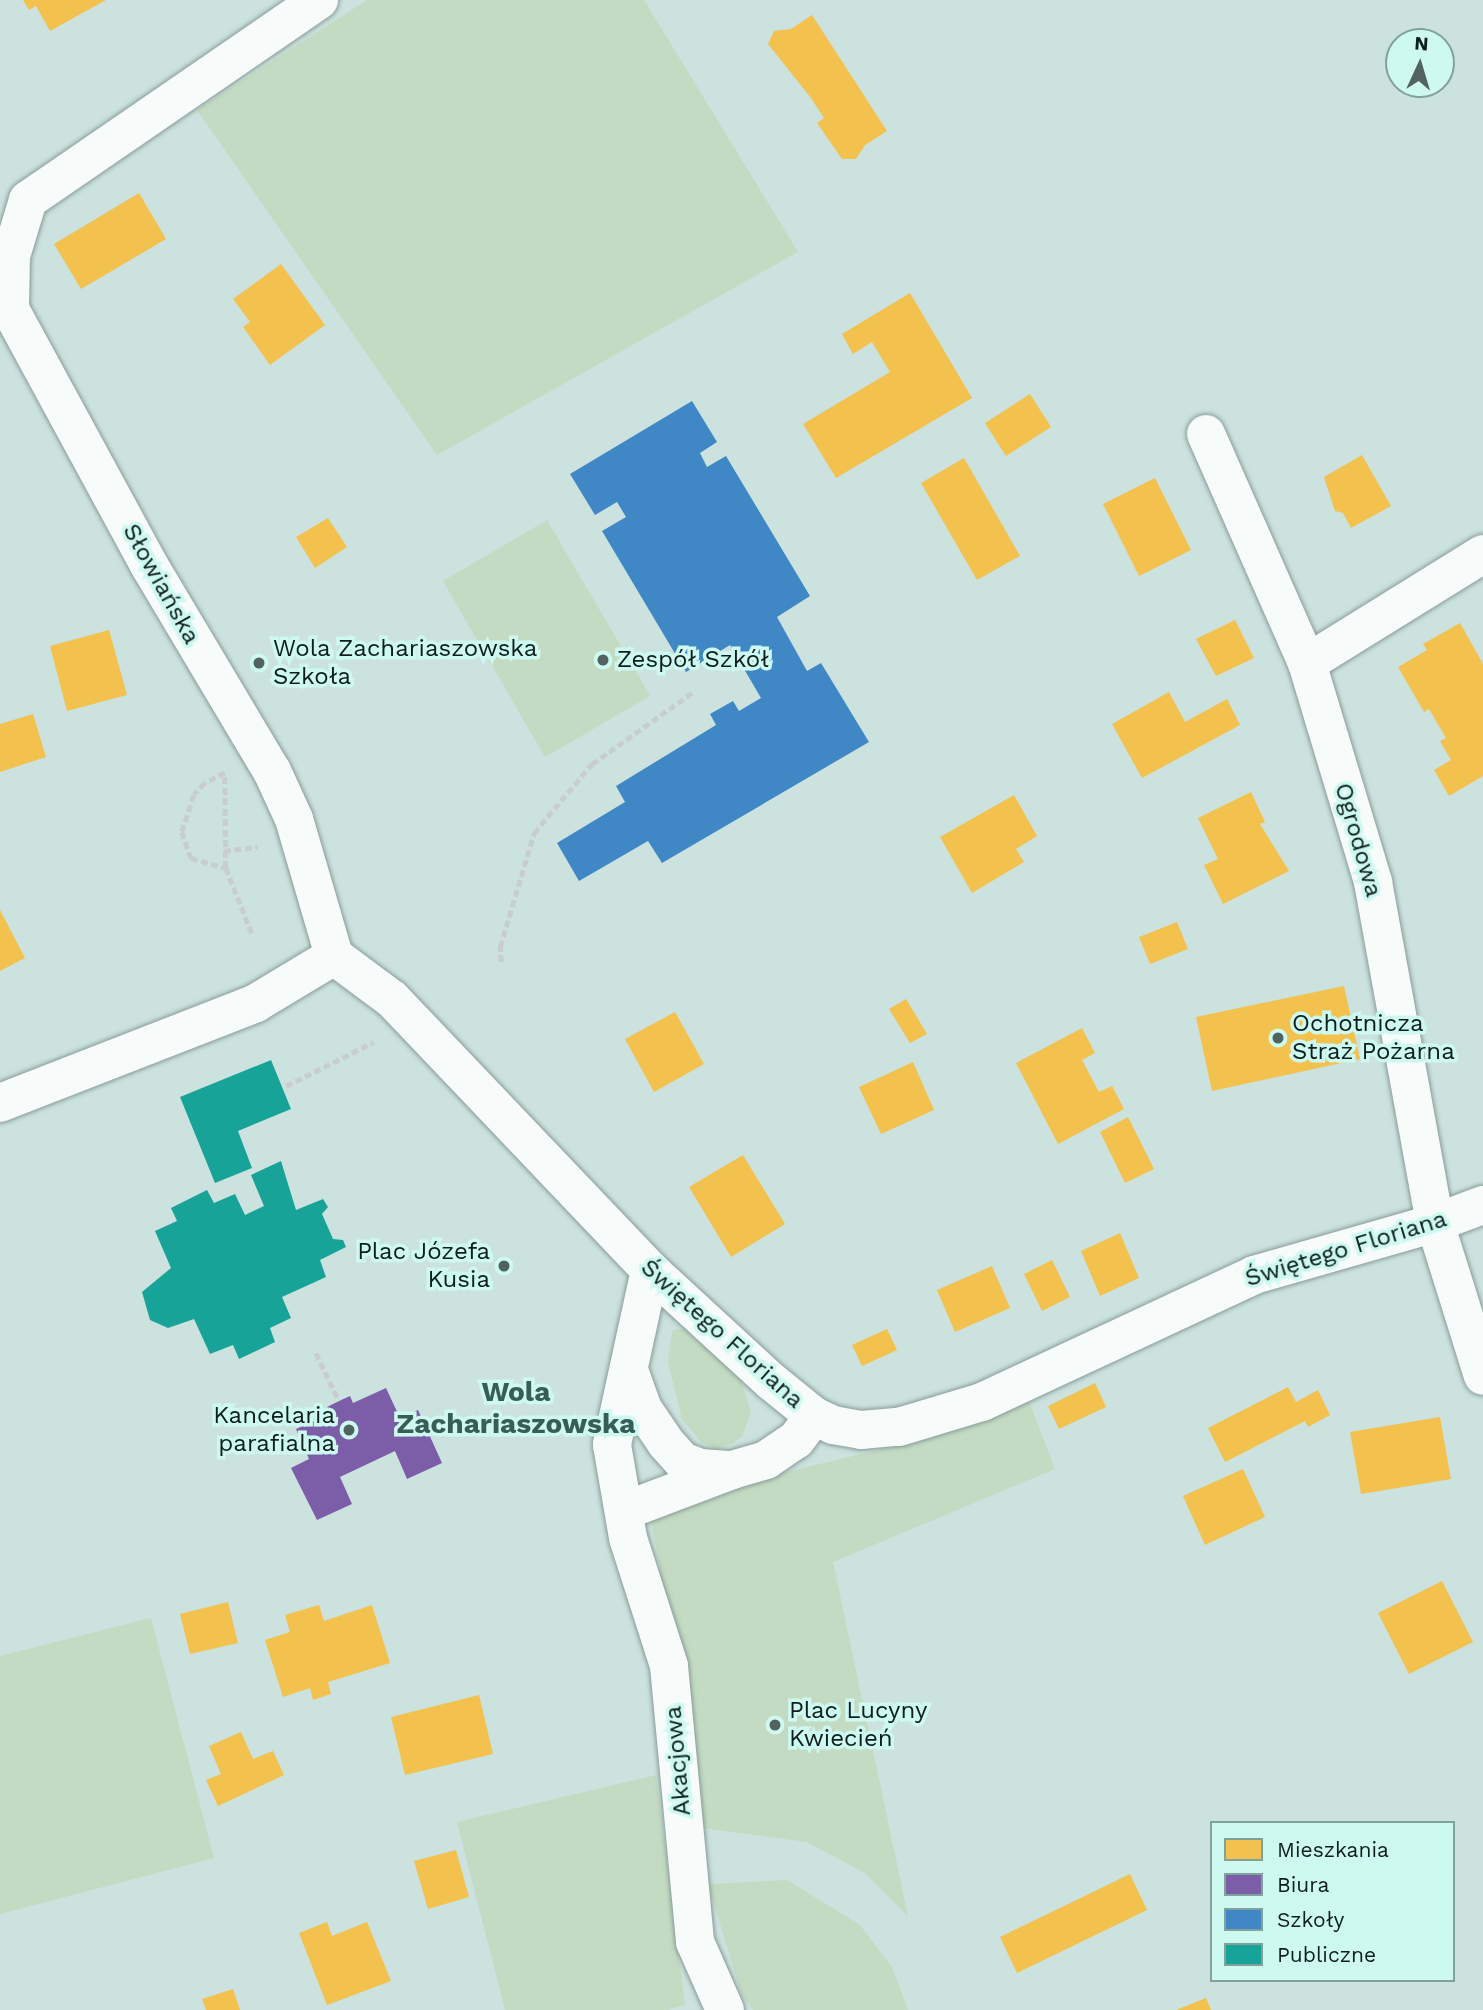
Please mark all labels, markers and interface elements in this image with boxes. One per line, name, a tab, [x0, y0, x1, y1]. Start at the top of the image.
north arrow	[1385, 28, 1455, 98]
text: N	[1414, 32, 1429, 56]
street label: Słowiańska	[116, 519, 206, 649]
place label: Wola Zachariaszowska Szkoła	[273, 635, 538, 691]
place label: Zespół Szkół	[617, 646, 769, 674]
marker: Zespół Szkół	[595, 652, 611, 668]
marker: Wola Zachariaszowska Szkoła	[251, 655, 267, 671]
street label: Ogrodowa	[1328, 780, 1388, 900]
place label: Ochotnicza Straż Pożarna	[1292, 1010, 1455, 1066]
marker: Ochotnicza Straż Pożarna	[1270, 1030, 1286, 1046]
street label: Świętego Floriana	[1242, 1205, 1450, 1293]
place label: Plac Józefa Kusia	[357, 1238, 490, 1294]
street label: Świętego Floriana	[635, 1253, 809, 1415]
marker: Plac Józefa Kusia	[496, 1258, 512, 1274]
district label: Wola Zachariaszowska	[397, 1375, 635, 1441]
place label: Kancelaria parafialna	[213, 1402, 335, 1458]
marker: Kancelaria parafialna	[341, 1422, 357, 1438]
place label: Plac Lucyny Kwiecień	[789, 1697, 927, 1753]
street label: Akacjowa	[659, 1705, 697, 1817]
marker: Plac Lucyny Kwiecień	[767, 1717, 783, 1733]
legend	[1210, 1821, 1455, 1982]
text: Mieszkania	[1277, 1837, 1389, 1862]
text: Biura	[1277, 1872, 1329, 1897]
text: Szkoły	[1277, 1907, 1344, 1932]
text: Publiczne	[1277, 1942, 1376, 1967]

